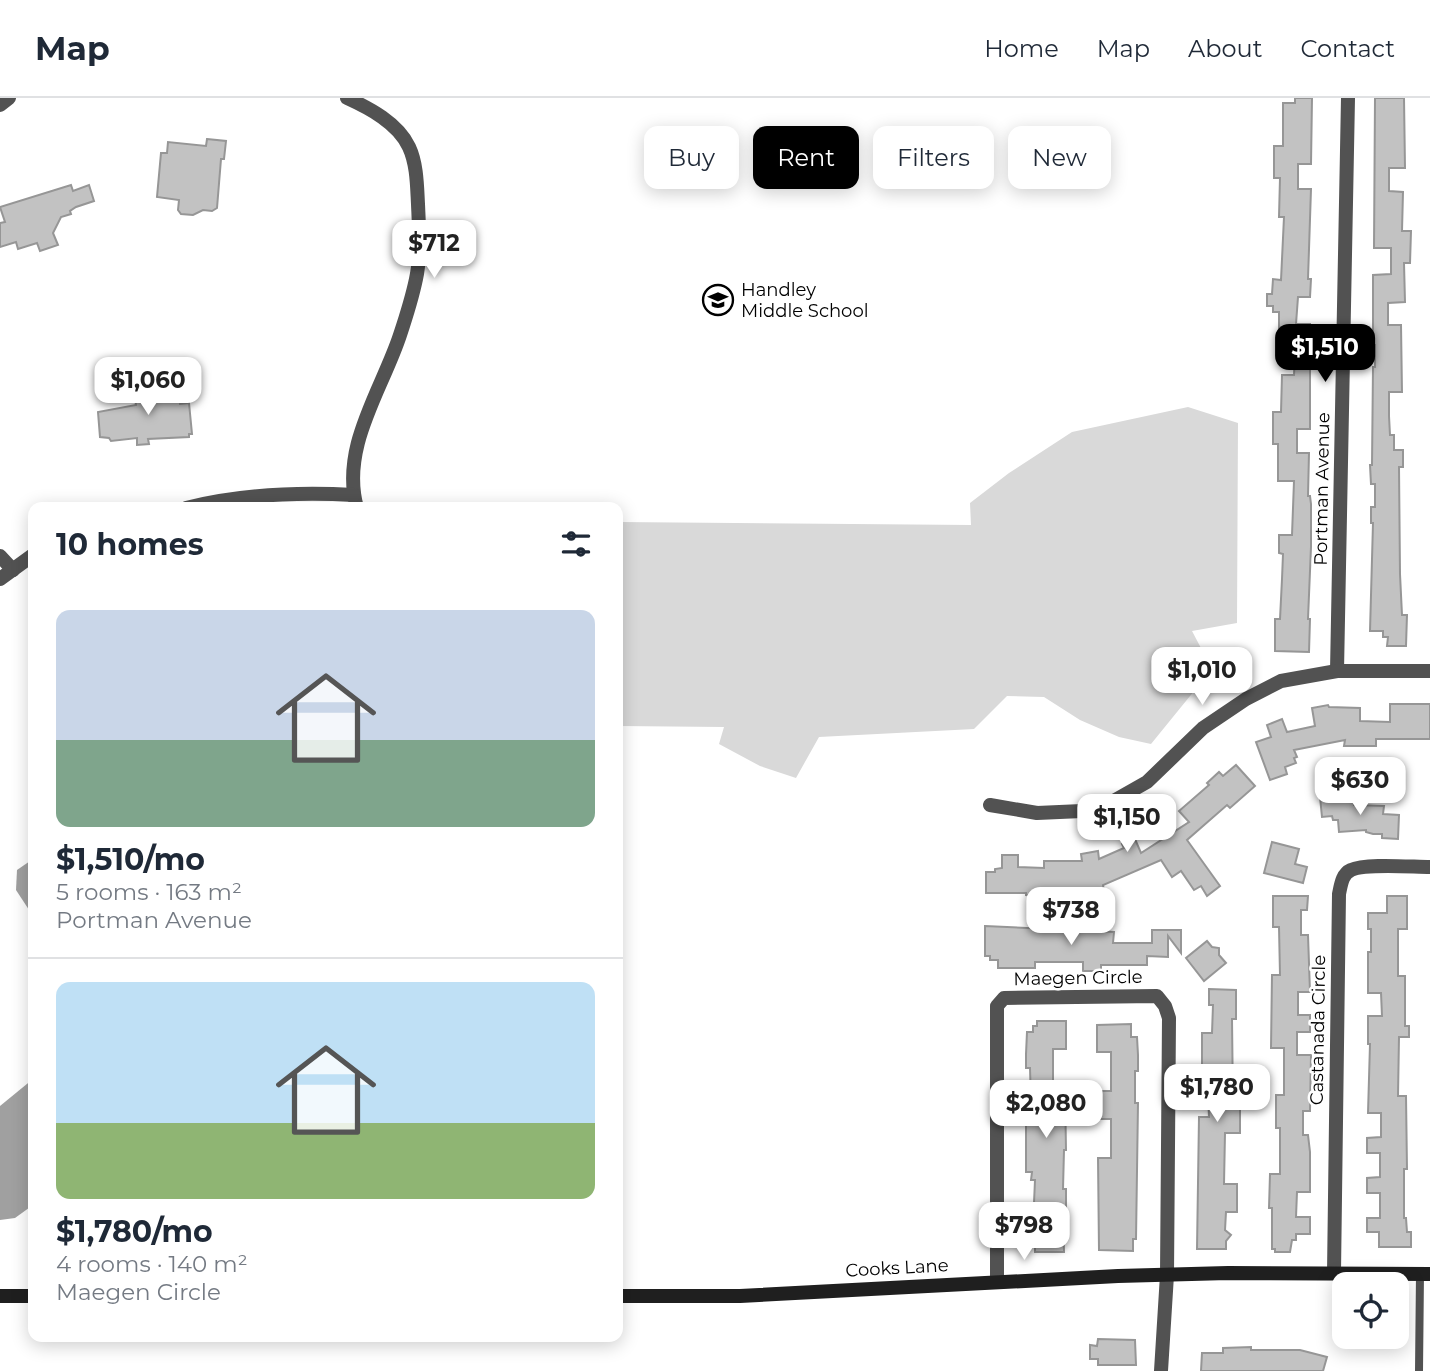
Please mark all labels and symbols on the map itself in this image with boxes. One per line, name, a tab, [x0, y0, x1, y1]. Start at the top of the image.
pin: $712	[393, 220, 475, 280]
place label: Handley Middle School	[741, 279, 869, 322]
school or university icon: Handley Middle School	[701, 283, 735, 317]
pin: $1,510	[1268, 324, 1382, 384]
pin: $1,060	[91, 358, 205, 417]
street label: Portman Avenue	[1310, 412, 1334, 566]
pin: $1,010	[1145, 648, 1259, 707]
pin: $630	[1319, 758, 1401, 817]
pin: $1,150	[1070, 794, 1184, 854]
pin: $738	[1030, 888, 1112, 947]
street label: Castanada Circle	[1306, 955, 1330, 1105]
street label: Maegen Circle	[1013, 966, 1143, 990]
pin: $1,780	[1160, 1065, 1274, 1124]
pin: $2,080	[989, 1080, 1103, 1140]
pin: $798	[983, 1202, 1065, 1262]
street label: Cooks Lane	[845, 1254, 949, 1282]

